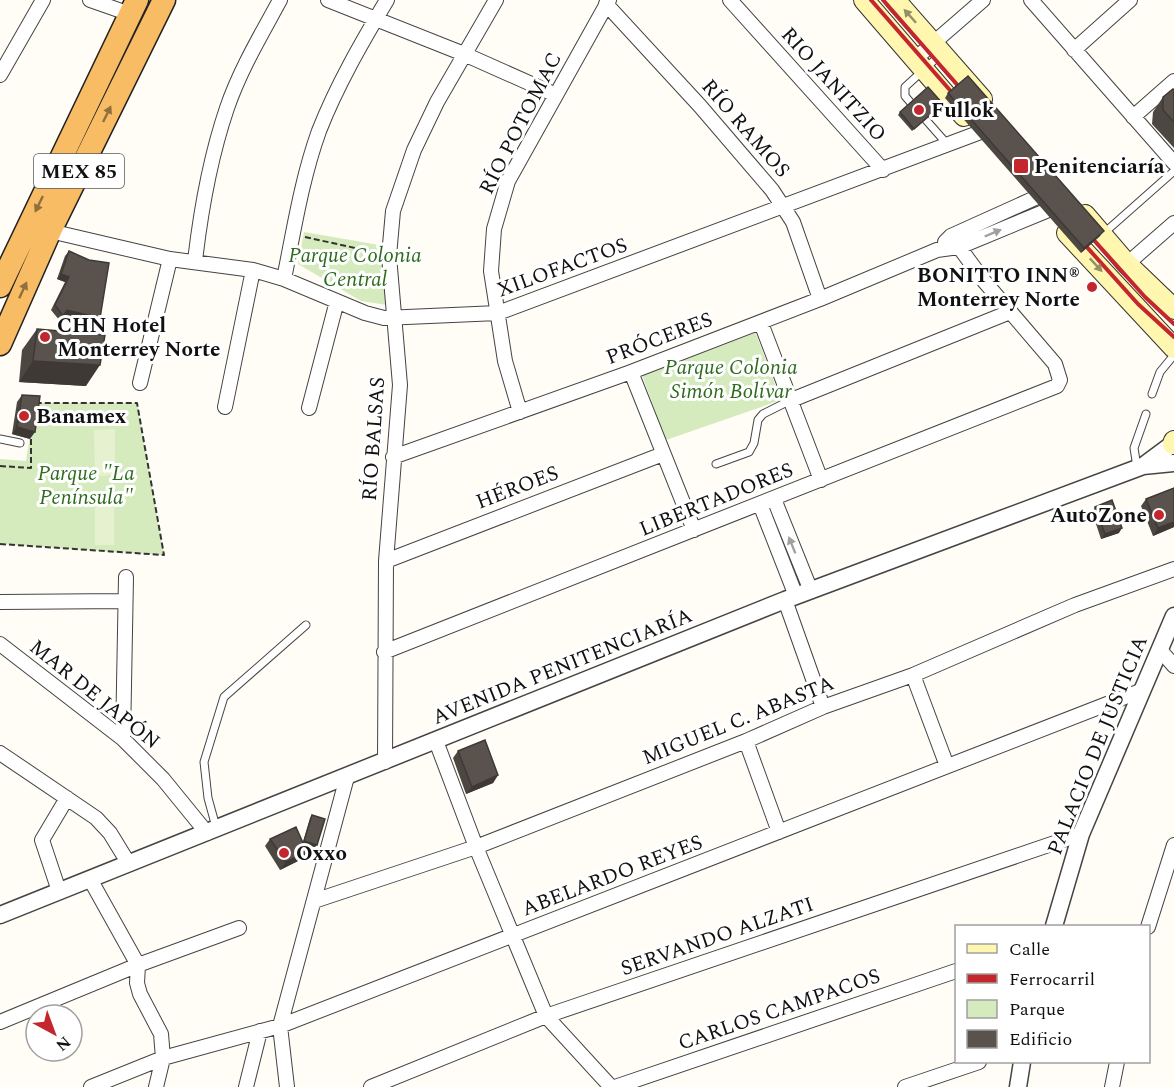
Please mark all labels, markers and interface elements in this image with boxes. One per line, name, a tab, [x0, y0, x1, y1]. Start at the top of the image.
one-way arrow	[903, 9, 917, 24]
street label: RIO JANITZIO	[773, 20, 894, 149]
street label: RÍO POTOMAC	[471, 47, 571, 200]
street label: RÍO RAMOS	[693, 72, 797, 185]
place label: Fullok	[931, 95, 995, 127]
marker: Fullok	[912, 103, 926, 117]
one-way arrow	[102, 106, 112, 123]
place label: Penitenciaría	[1034, 151, 1165, 183]
road number: MEX 85	[34, 154, 124, 188]
marker: Penitenciaría	[1012, 157, 1030, 175]
one-way arrow	[35, 196, 44, 213]
one-way arrow	[984, 228, 1002, 238]
street label: XILOFACTOS	[492, 229, 632, 306]
park label: Parque Colonia Central	[288, 240, 422, 296]
one-way arrow	[1089, 257, 1103, 272]
place label: BONITTO INN® Monterrey Norte	[917, 260, 1080, 316]
marker: BONITTO INN® Monterrey Norte	[1085, 280, 1099, 294]
one-way arrow	[18, 281, 28, 299]
street label: PRÓCERES	[601, 304, 717, 374]
place label: CHN Hotel Monterrey Norte	[57, 310, 220, 366]
marker: CHN Hotel Monterrey Norte	[38, 330, 52, 344]
park label: Parque Colonia Simón Bolívar	[664, 352, 798, 408]
street label: RÍO BALSAS	[354, 376, 394, 502]
place label: Banamex	[36, 401, 127, 433]
marker: Banamex	[17, 409, 31, 423]
street label: LIBERTADORES	[634, 454, 798, 545]
park label: Parque "La Península"	[37, 458, 135, 514]
street label: HÉROES	[471, 458, 563, 518]
place label: AutoZone	[1050, 500, 1147, 532]
marker: AutoZone	[1152, 508, 1166, 522]
one-way arrow	[787, 535, 797, 553]
street label: AVENIDA PENITENCIARÍA	[427, 600, 698, 734]
street label: PALACIO DE JUSTICIA	[1039, 631, 1157, 860]
street label: MAR DE JAPÓN	[22, 632, 167, 758]
street label: MIGUEL C. ABASTA	[638, 668, 839, 774]
street label: ABELARDO REYES	[517, 827, 708, 925]
place label: Oxxo	[296, 838, 347, 870]
marker: Oxxo	[277, 846, 291, 860]
street label: SERVANDO ALZATI	[616, 889, 818, 985]
legend	[955, 925, 1150, 1063]
text: Calle	[1009, 936, 1050, 963]
street label: CARLOS CAMPACOS	[674, 960, 885, 1060]
text: Ferrocarril	[1009, 966, 1095, 993]
text: Parque	[1009, 996, 1065, 1023]
north arrow	[24, 1003, 84, 1063]
text: Edificio	[1009, 1026, 1072, 1053]
text: N	[50, 1030, 76, 1057]

